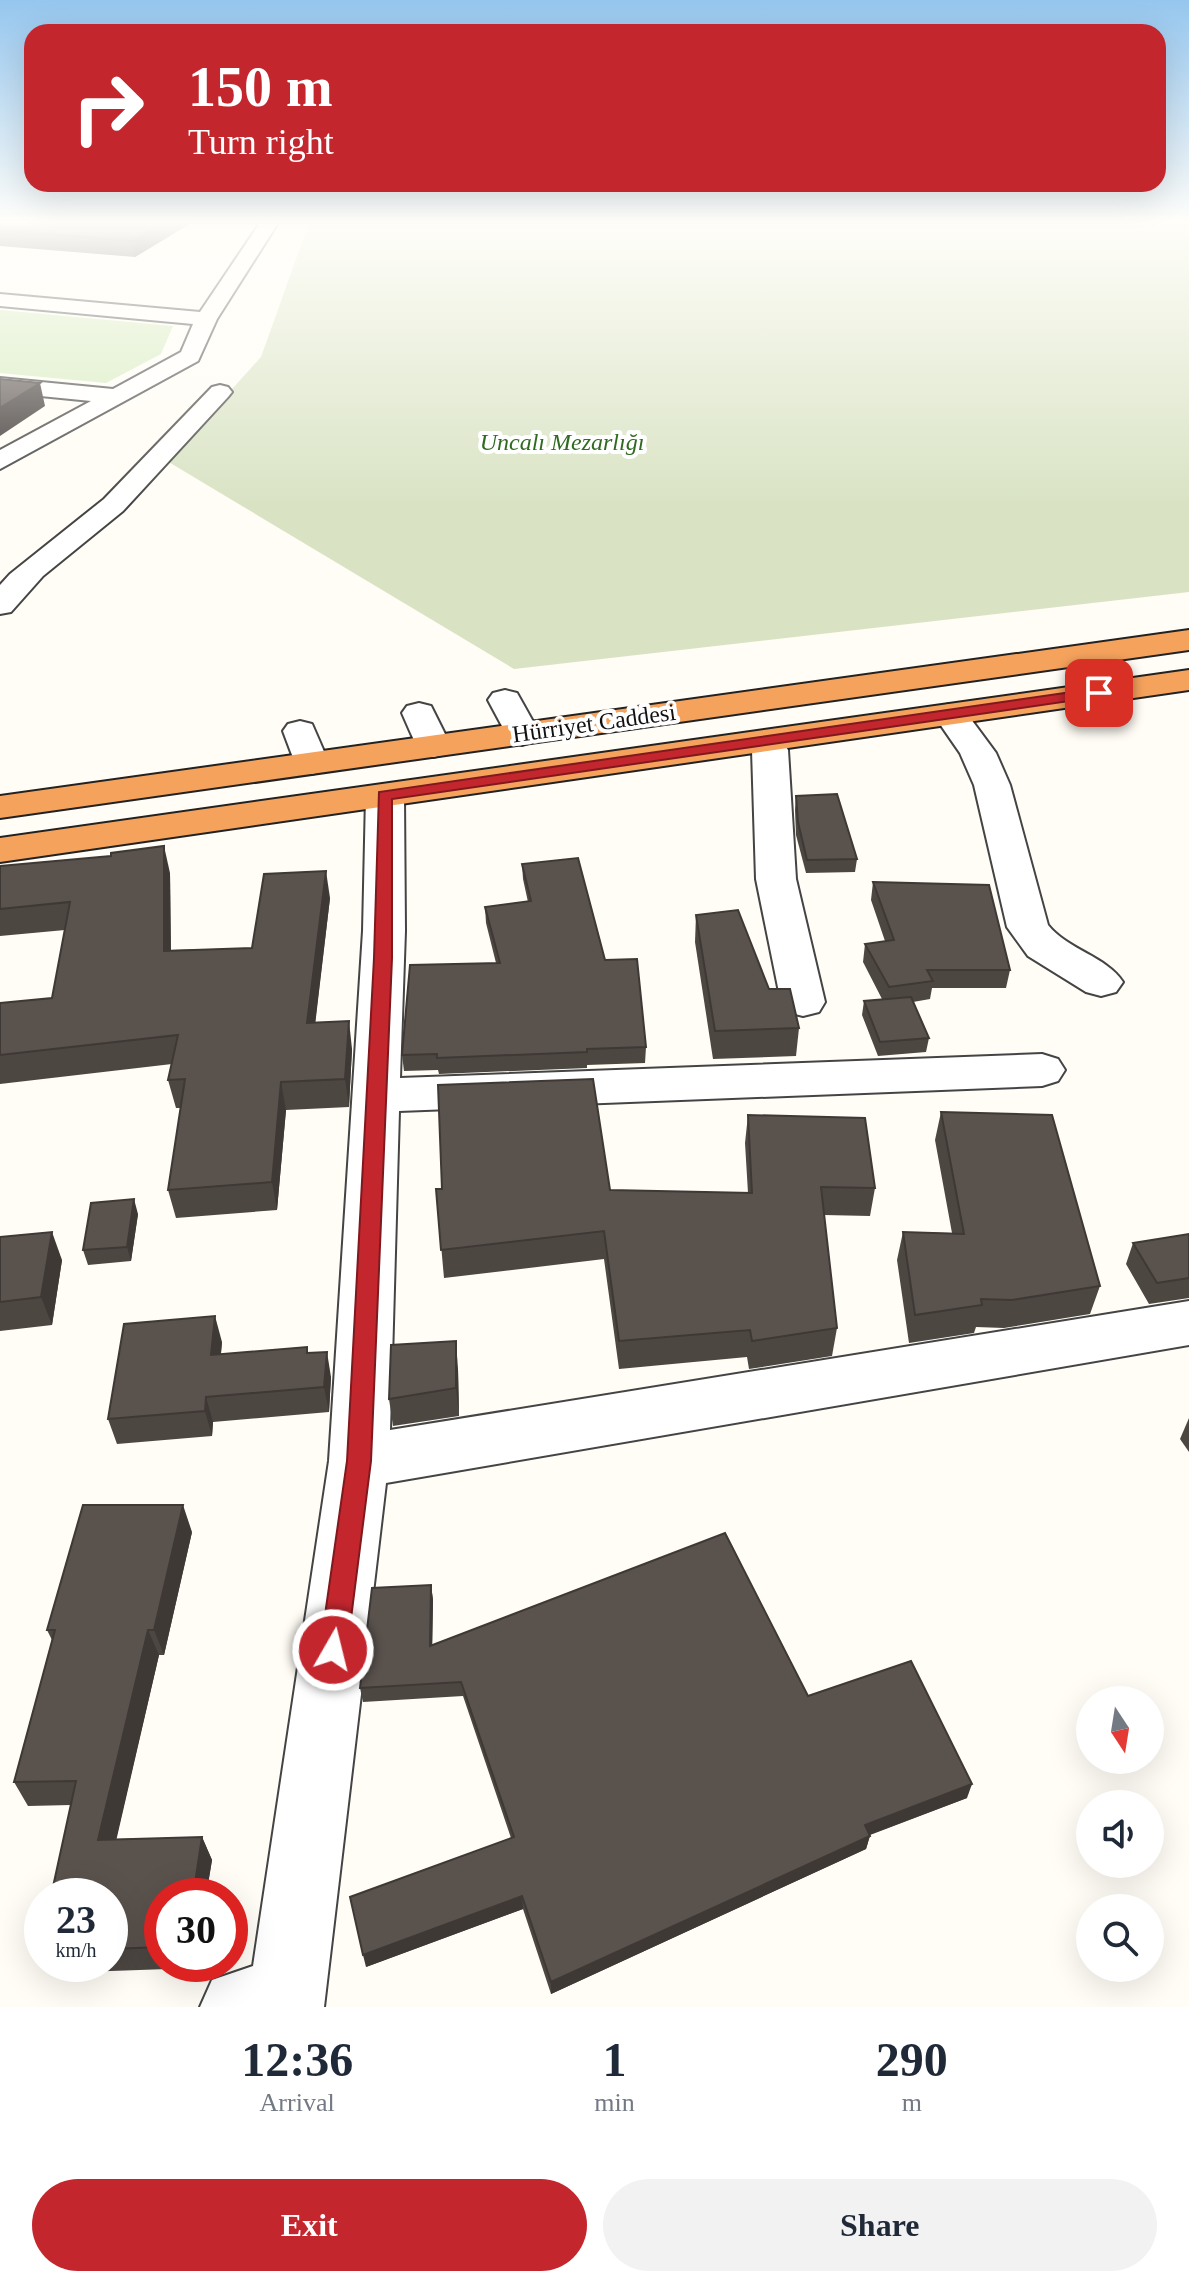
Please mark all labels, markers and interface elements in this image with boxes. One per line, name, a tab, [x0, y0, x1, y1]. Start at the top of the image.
icon: right	[56, 56, 160, 160]
text: 150 m	[188, 56, 333, 118]
text: Turn right	[188, 122, 334, 162]
park label: Uncalı Mezarlığı	[480, 429, 644, 455]
pin	[1065, 659, 1133, 727]
icon: arrive	[1077, 671, 1121, 715]
street label: Hürriyet Caddesi	[511, 699, 678, 747]
position arrow	[291, 1608, 375, 1692]
north arrow	[1076, 1686, 1164, 1774]
map controls	[1076, 1686, 1164, 1982]
button: sound	[1076, 1790, 1164, 1878]
speed limit sign: 30	[144, 1878, 248, 1982]
button: search	[1076, 1894, 1164, 1982]
text: 23	[56, 1897, 96, 1942]
text: km/h	[55, 1939, 97, 1961]
text: 12:36	[241, 2033, 353, 2086]
text: 1	[602, 2033, 626, 2086]
text: 290	[876, 2033, 948, 2086]
text: Arrival	[260, 2088, 335, 2117]
text: min	[594, 2088, 635, 2117]
text: m	[902, 2088, 922, 2117]
button: Exit	[32, 2179, 587, 2271]
button: Share	[603, 2179, 1157, 2271]

